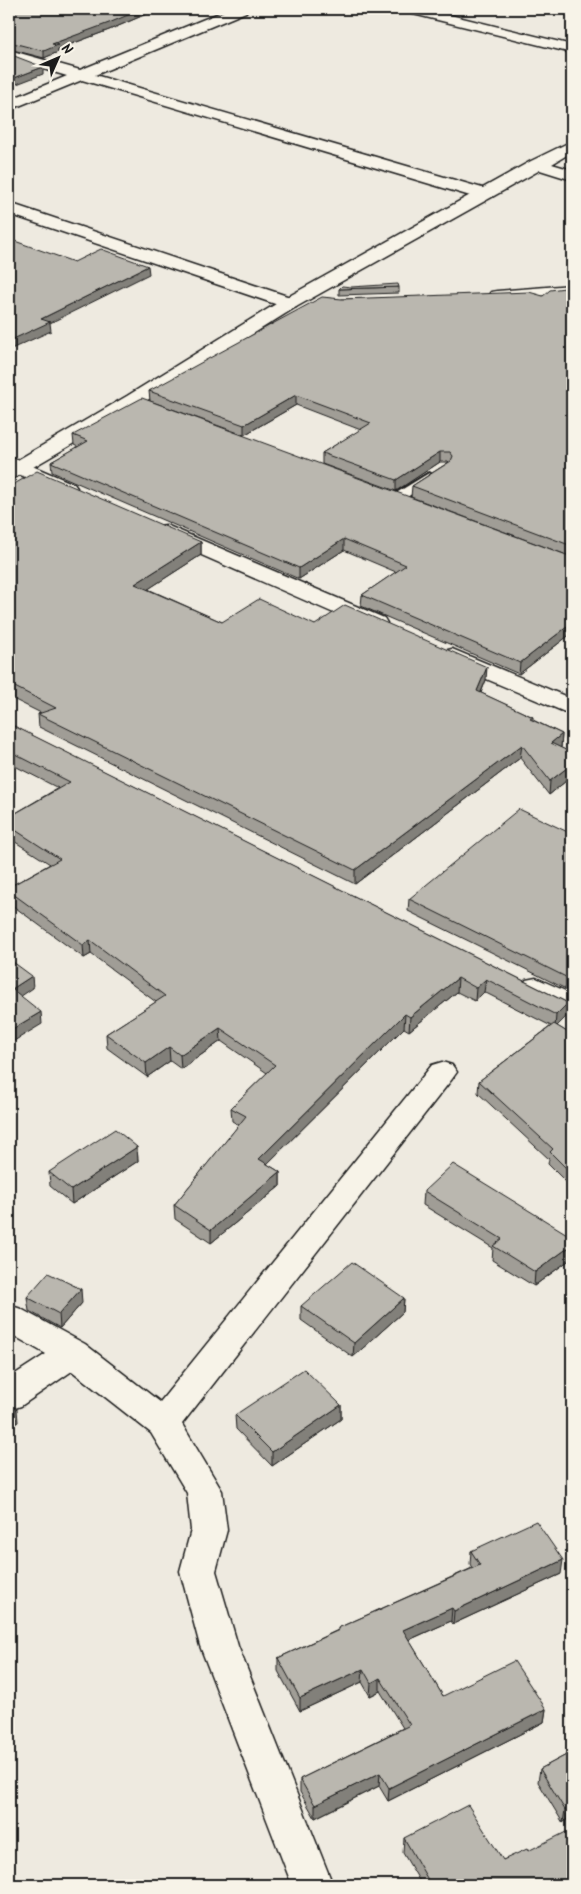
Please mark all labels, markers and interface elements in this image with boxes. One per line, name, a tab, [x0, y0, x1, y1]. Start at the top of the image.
north arrow	[32, 32, 82, 82]
text: N	[56, 39, 78, 61]

